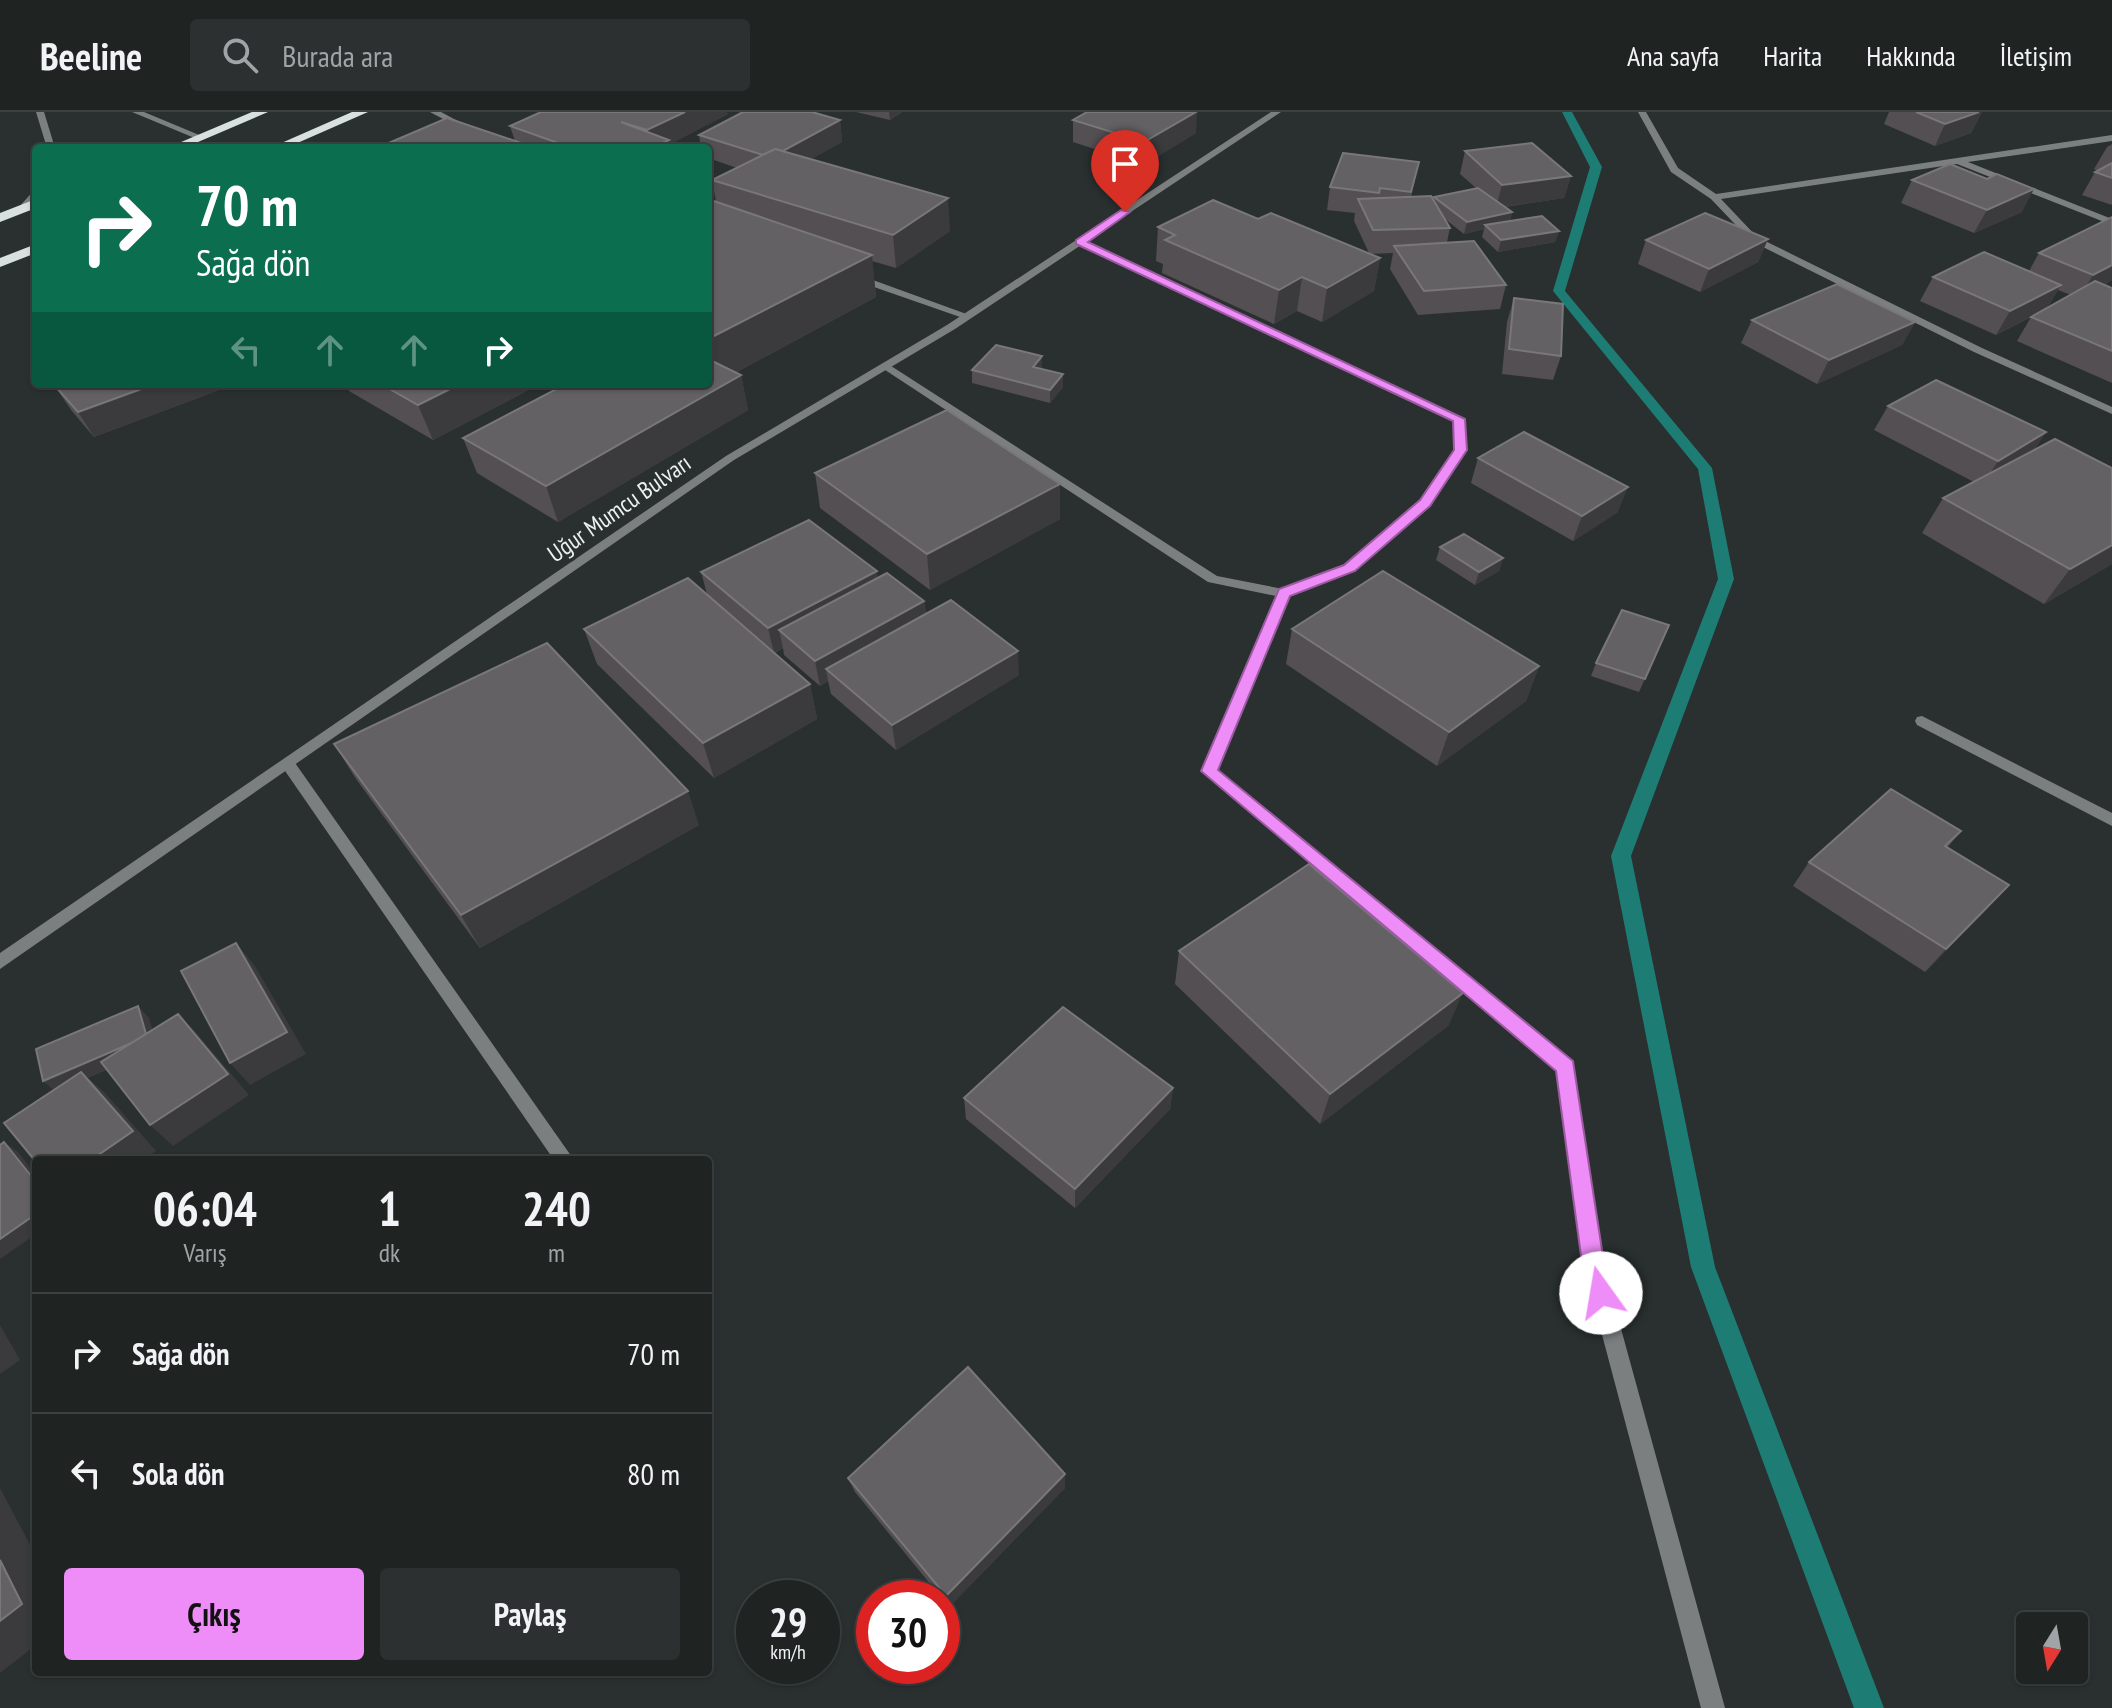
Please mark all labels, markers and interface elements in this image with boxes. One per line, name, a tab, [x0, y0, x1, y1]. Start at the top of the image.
search box	[190, 19, 750, 91]
text: Beeline	[40, 31, 142, 80]
icon: search	[218, 33, 262, 77]
text: Burada ara	[282, 36, 393, 75]
text: Ana sayfa	[1627, 37, 1719, 74]
text: Harita	[1763, 37, 1822, 74]
text: Hakkında	[1866, 37, 1956, 74]
text: İletişim	[2000, 37, 2072, 74]
pin	[1091, 130, 1159, 212]
icon: arrive	[1103, 142, 1147, 186]
text: 70 m	[196, 169, 298, 241]
icon: right	[64, 176, 168, 280]
text: Sağa dön	[196, 239, 310, 286]
icon: left	[224, 328, 268, 372]
icon: ahead	[308, 328, 352, 372]
icon: ahead	[392, 328, 436, 372]
icon: right	[476, 328, 520, 372]
street label: Uğur Mumcu Bulvarı	[541, 447, 697, 569]
text: 06:04	[153, 1177, 257, 1239]
text: 1	[378, 1177, 401, 1239]
text: 240	[522, 1177, 591, 1239]
text: Varış	[184, 1236, 226, 1269]
text: dk	[379, 1236, 400, 1269]
text: m	[548, 1236, 565, 1269]
position arrow	[1559, 1251, 1643, 1335]
icon: right	[64, 1331, 108, 1375]
text: Sağa dön	[132, 1334, 230, 1373]
text: 70 m	[627, 1334, 680, 1373]
icon: left	[64, 1451, 108, 1495]
text: Sola dön	[132, 1454, 225, 1493]
text: 80 m	[627, 1454, 680, 1493]
button: Çıkış	[64, 1568, 364, 1660]
button: Paylaş	[380, 1568, 680, 1660]
speed limit sign: 30	[856, 1580, 960, 1684]
text: 29	[769, 1596, 807, 1648]
north arrow	[2016, 1612, 2088, 1684]
map controls	[2016, 1612, 2088, 1684]
text: km/h	[770, 1639, 806, 1665]

